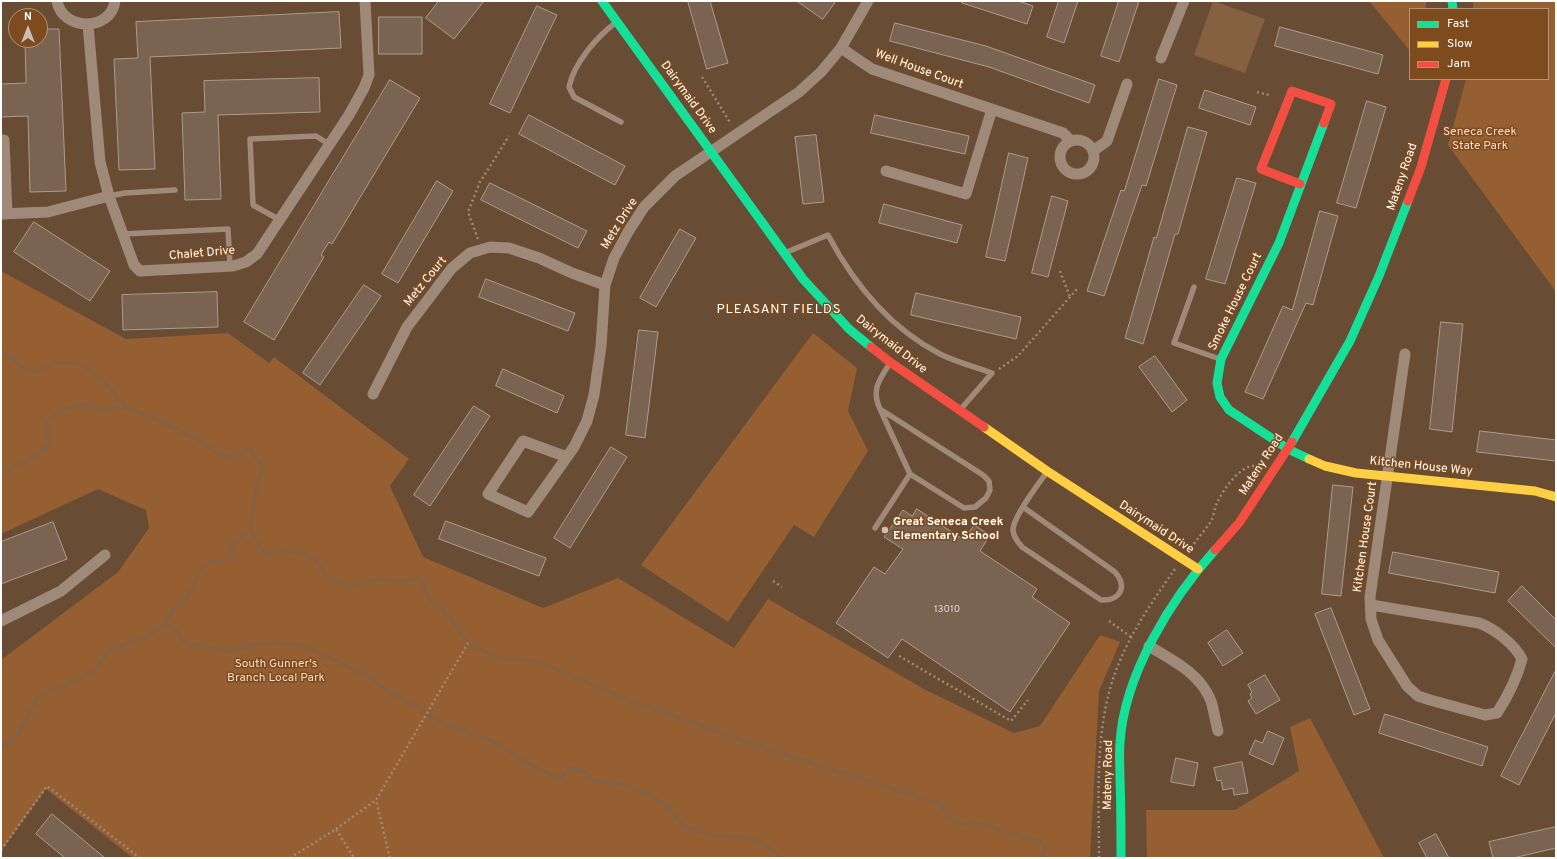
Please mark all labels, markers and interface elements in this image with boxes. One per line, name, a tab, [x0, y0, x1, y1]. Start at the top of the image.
north arrow	[8, 8, 48, 48]
legend	[1409, 8, 1549, 80]
text: N	[24, 10, 32, 24]
text: Fast	[1447, 16, 1469, 32]
text: Slow	[1447, 36, 1473, 52]
street label: Well House Court	[873, 47, 965, 93]
text: Jam	[1447, 56, 1470, 72]
street label: Dairymaid Drive	[657, 59, 719, 137]
park label: Seneca Creek State Park	[1443, 126, 1517, 154]
street label: Mateny Road	[1385, 142, 1421, 212]
street label: Metz Drive	[599, 196, 641, 252]
street label: Chalet Drive	[168, 244, 236, 264]
street label: Smoke House Court	[1206, 251, 1266, 353]
street label: Metz Court	[402, 254, 450, 310]
district label: PLEASANT FIELDS	[716, 302, 842, 318]
street label: Dairymaid Drive	[853, 313, 929, 377]
street label: Mateny Road	[1237, 432, 1287, 498]
street label: Kitchen House Way	[1369, 454, 1473, 480]
street label: Kitchen House Court	[1351, 481, 1381, 593]
street label: Dairymaid Drive	[1116, 499, 1196, 557]
place label: Great Seneca Creek Elementary School	[893, 516, 1003, 544]
marker: Great Seneca Creek Elementary School	[880, 525, 890, 535]
house number: 13010	[934, 604, 960, 616]
park label: South Gunner's Branch Local Park	[227, 658, 325, 686]
street label: Mateny Road	[1101, 740, 1117, 810]

